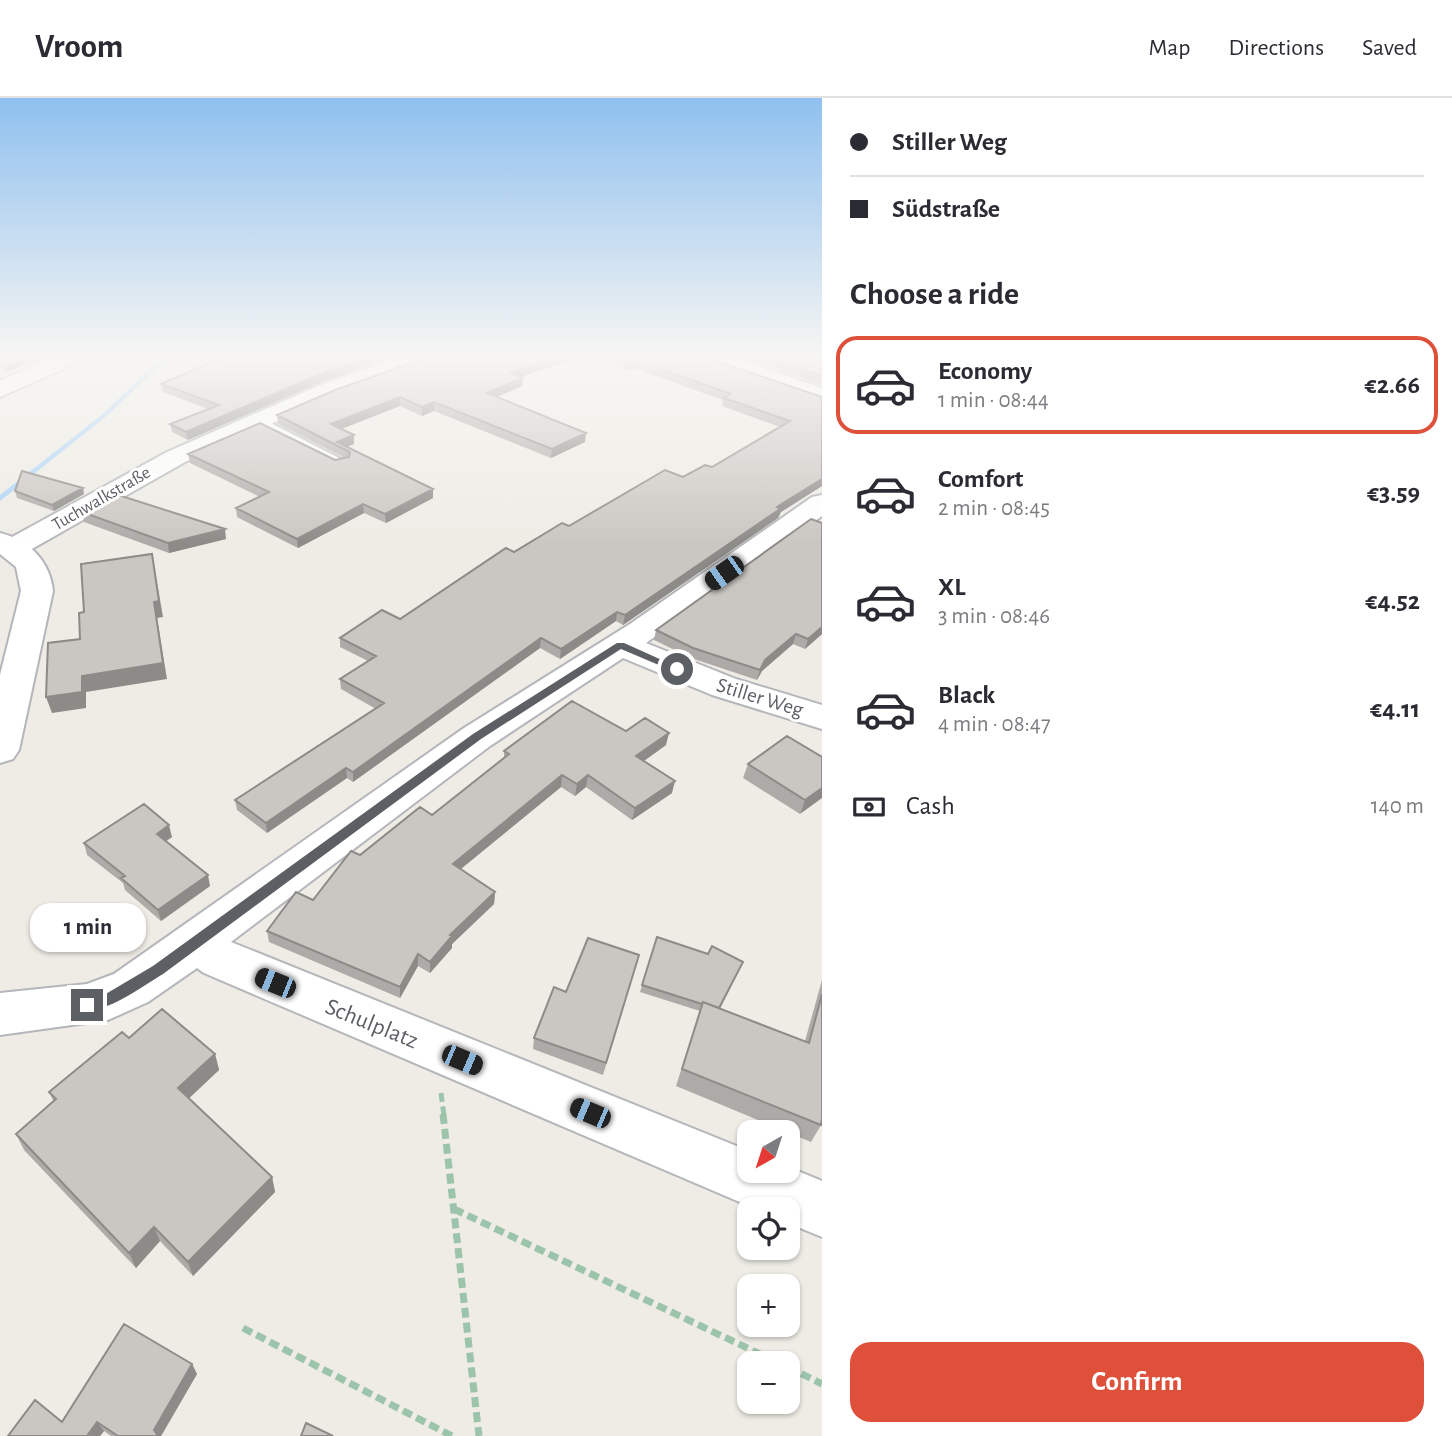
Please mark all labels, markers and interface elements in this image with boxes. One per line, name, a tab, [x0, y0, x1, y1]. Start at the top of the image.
text: Vroom	[35, 31, 123, 64]
text: Map	[1148, 36, 1190, 60]
text: Directions	[1228, 36, 1324, 60]
text: Saved	[1362, 36, 1417, 60]
text: Stiller Weg	[892, 129, 1007, 155]
text: Südstraße	[892, 196, 1000, 222]
text: Choose a ride	[850, 278, 1019, 310]
icon: car	[854, 354, 917, 417]
text: Economy	[938, 358, 1032, 384]
text: €2.66	[1365, 372, 1420, 398]
text: 1 min · 08:44	[938, 389, 1049, 412]
icon: car	[854, 462, 917, 525]
street label: Tuchwalkstraße	[49, 464, 154, 534]
text: Comfort	[938, 466, 1023, 492]
text: €3.59	[1367, 480, 1420, 506]
text: 2 min · 08:45	[938, 497, 1050, 520]
car	[701, 552, 748, 594]
icon: car	[854, 570, 917, 633]
text: XL	[938, 574, 965, 600]
text: €4.52	[1365, 588, 1420, 614]
text: 3 min · 08:46	[938, 605, 1050, 628]
route start	[661, 653, 693, 685]
street label: Stiller Weg	[714, 674, 806, 721]
icon: car	[854, 678, 917, 741]
text: Black	[938, 682, 995, 708]
text: €4.11	[1370, 696, 1420, 722]
text: 4 min · 08:47	[938, 713, 1051, 736]
icon: cash	[850, 788, 888, 826]
text: Cash	[906, 793, 955, 819]
text: 140 m	[1371, 795, 1424, 818]
callout: 1 min	[29, 904, 145, 953]
text: 1 min	[64, 916, 112, 939]
car	[252, 965, 299, 1001]
route end	[71, 989, 103, 1021]
street label: Schulplatz	[322, 995, 421, 1053]
car	[439, 1042, 486, 1078]
car	[567, 1095, 614, 1131]
north arrow	[737, 1120, 800, 1183]
map controls	[737, 1120, 800, 1414]
button: locate	[737, 1197, 800, 1260]
button: +	[737, 1274, 800, 1337]
button: Confirm	[850, 1342, 1424, 1422]
button: −	[737, 1351, 800, 1414]

